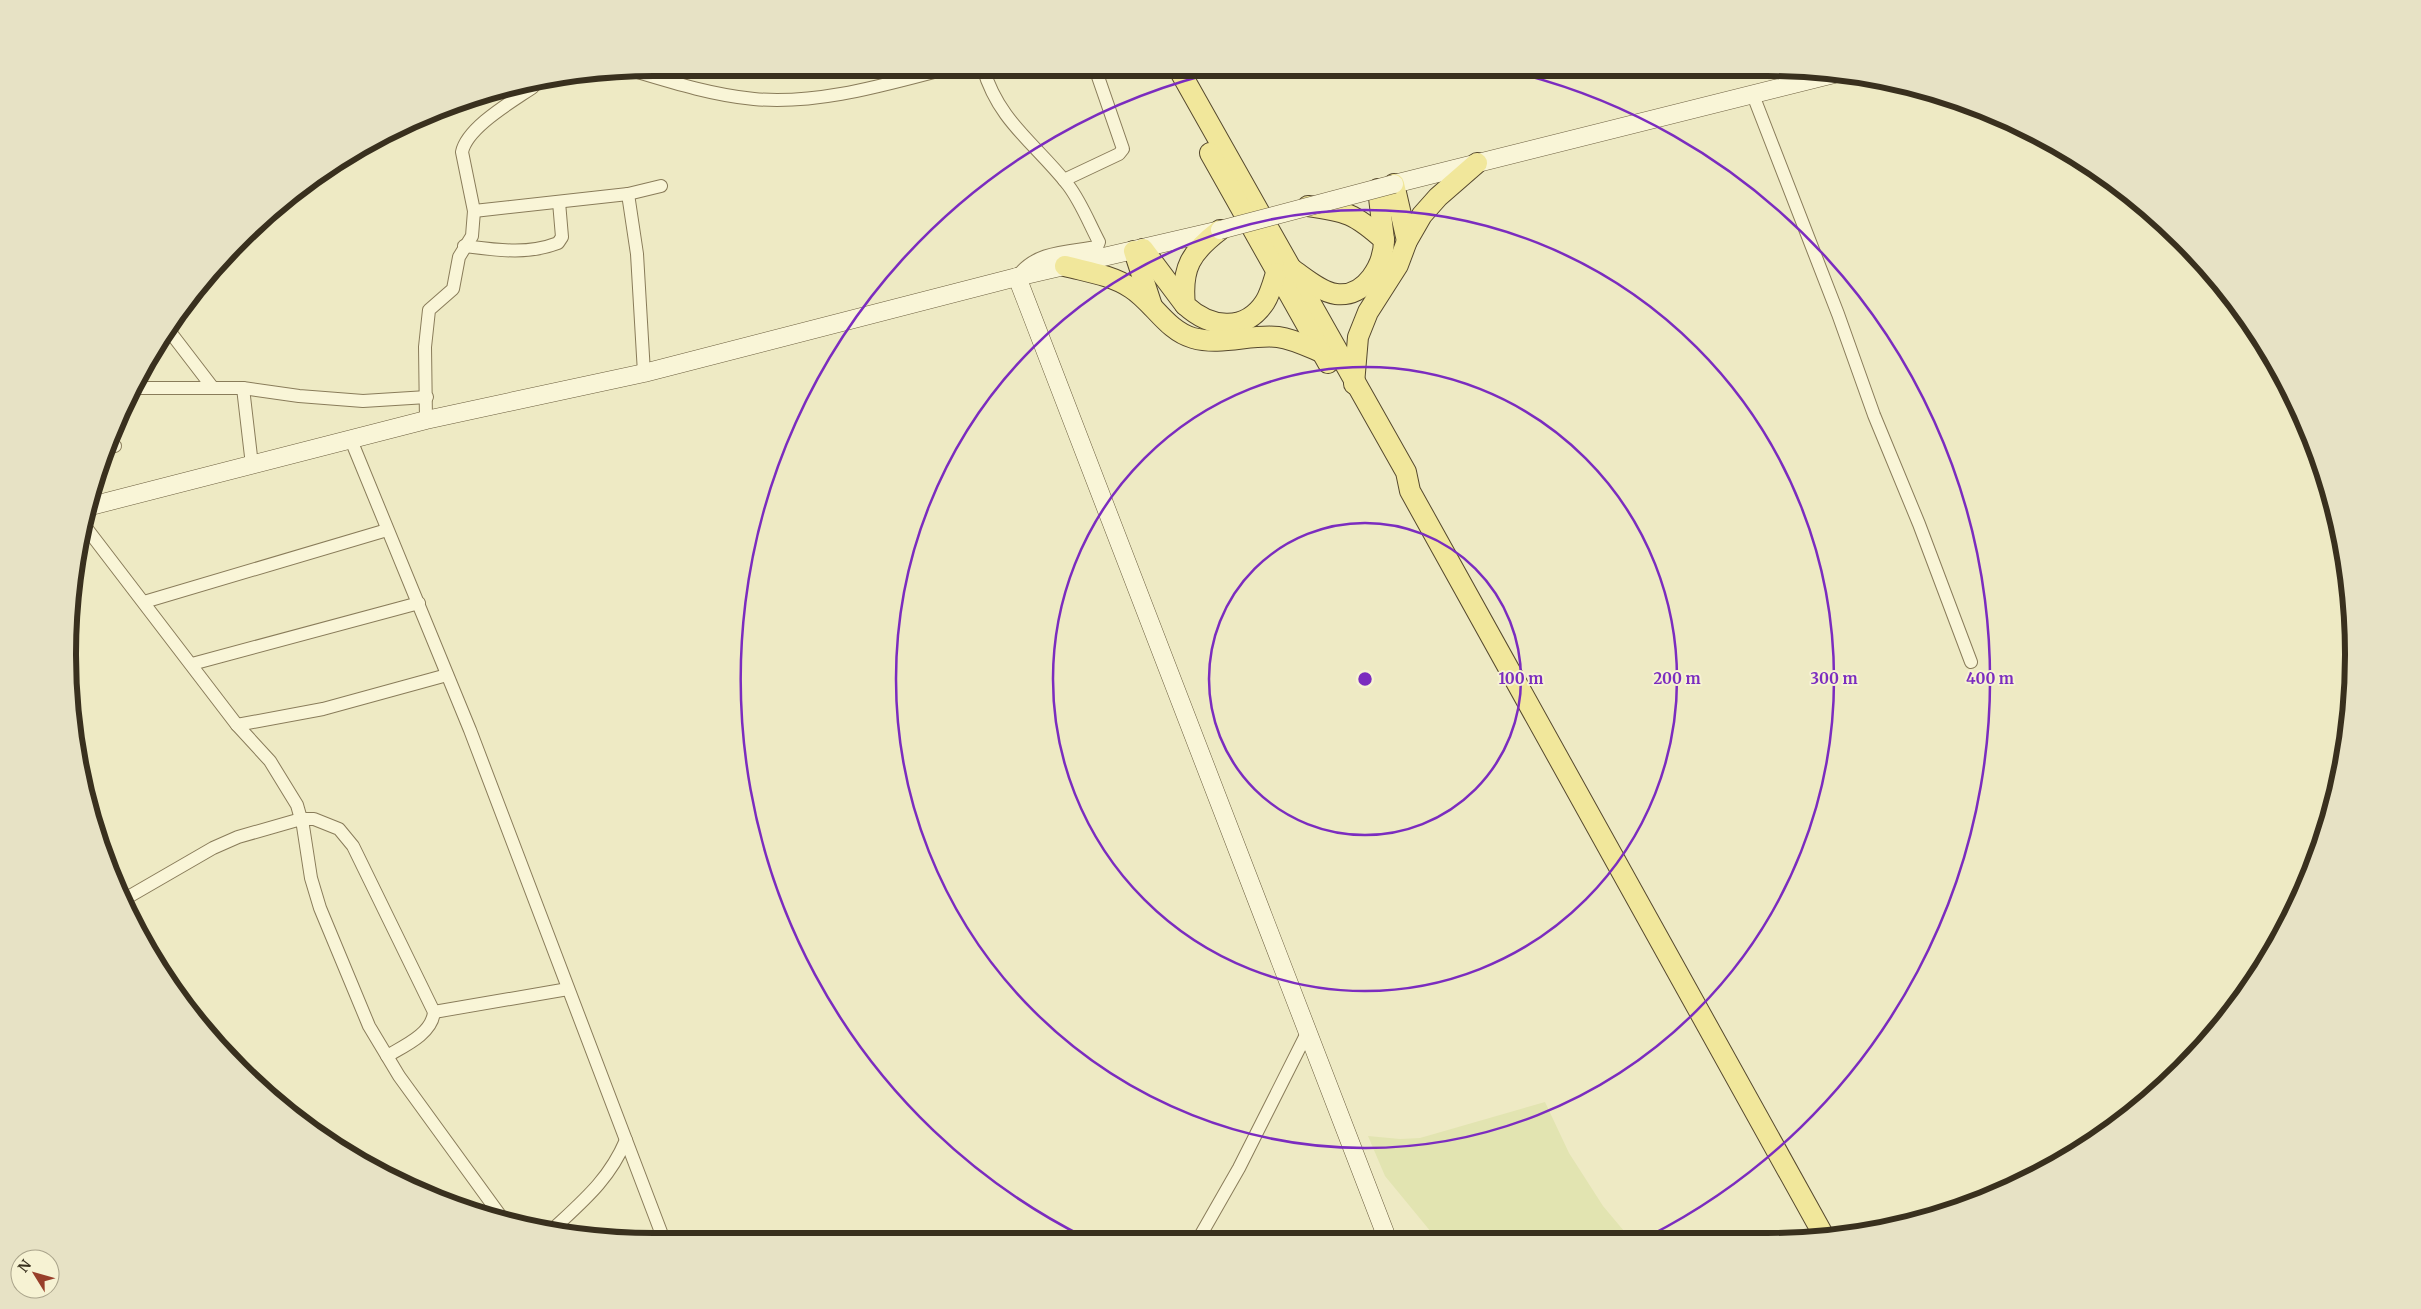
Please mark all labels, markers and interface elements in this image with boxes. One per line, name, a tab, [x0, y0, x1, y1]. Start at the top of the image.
text: 100 m	[1499, 669, 1543, 688]
text: 200 m	[1653, 669, 1701, 688]
text: 300 m	[1810, 669, 1858, 688]
text: 400 m	[1966, 669, 2014, 688]
centre of rings	[1356, 670, 1374, 688]
north arrow	[10, 1249, 60, 1299]
text: N	[14, 1256, 35, 1276]

